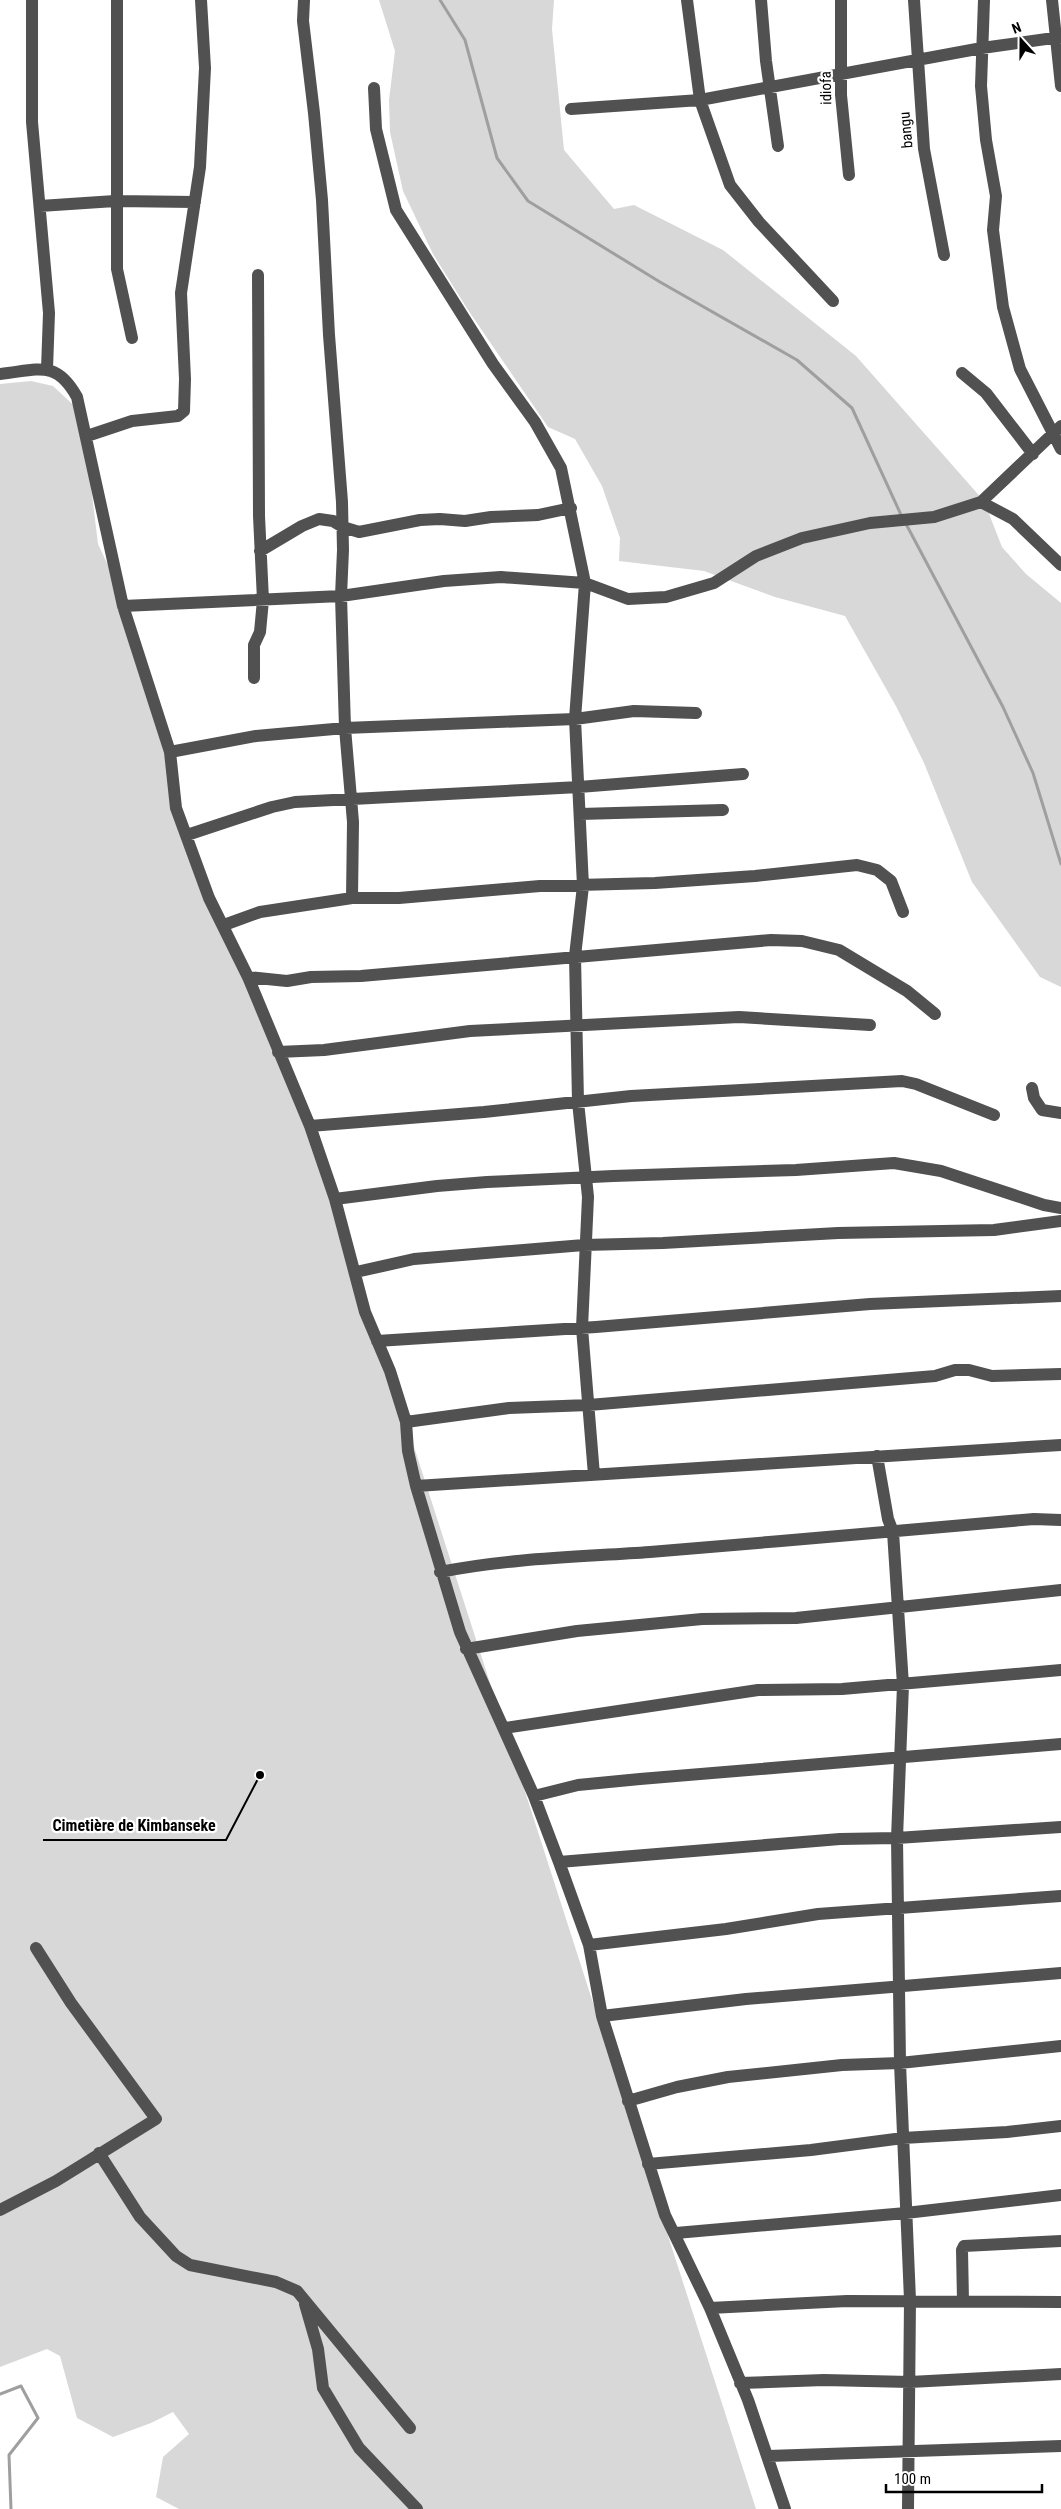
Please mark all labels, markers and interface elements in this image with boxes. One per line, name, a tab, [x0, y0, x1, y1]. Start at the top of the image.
north arrow	[996, 15, 1046, 65]
text: N	[1009, 19, 1023, 37]
street label: idiofa	[817, 71, 835, 105]
street label: bangu	[895, 111, 917, 149]
callout: Cimetière de Kimbanseke	[43, 1809, 226, 1840]
text: Cimetière de Kimbanseke	[52, 1816, 216, 1835]
scale bar	[886, 2462, 1042, 2494]
text: 100 m	[894, 2470, 931, 2488]

